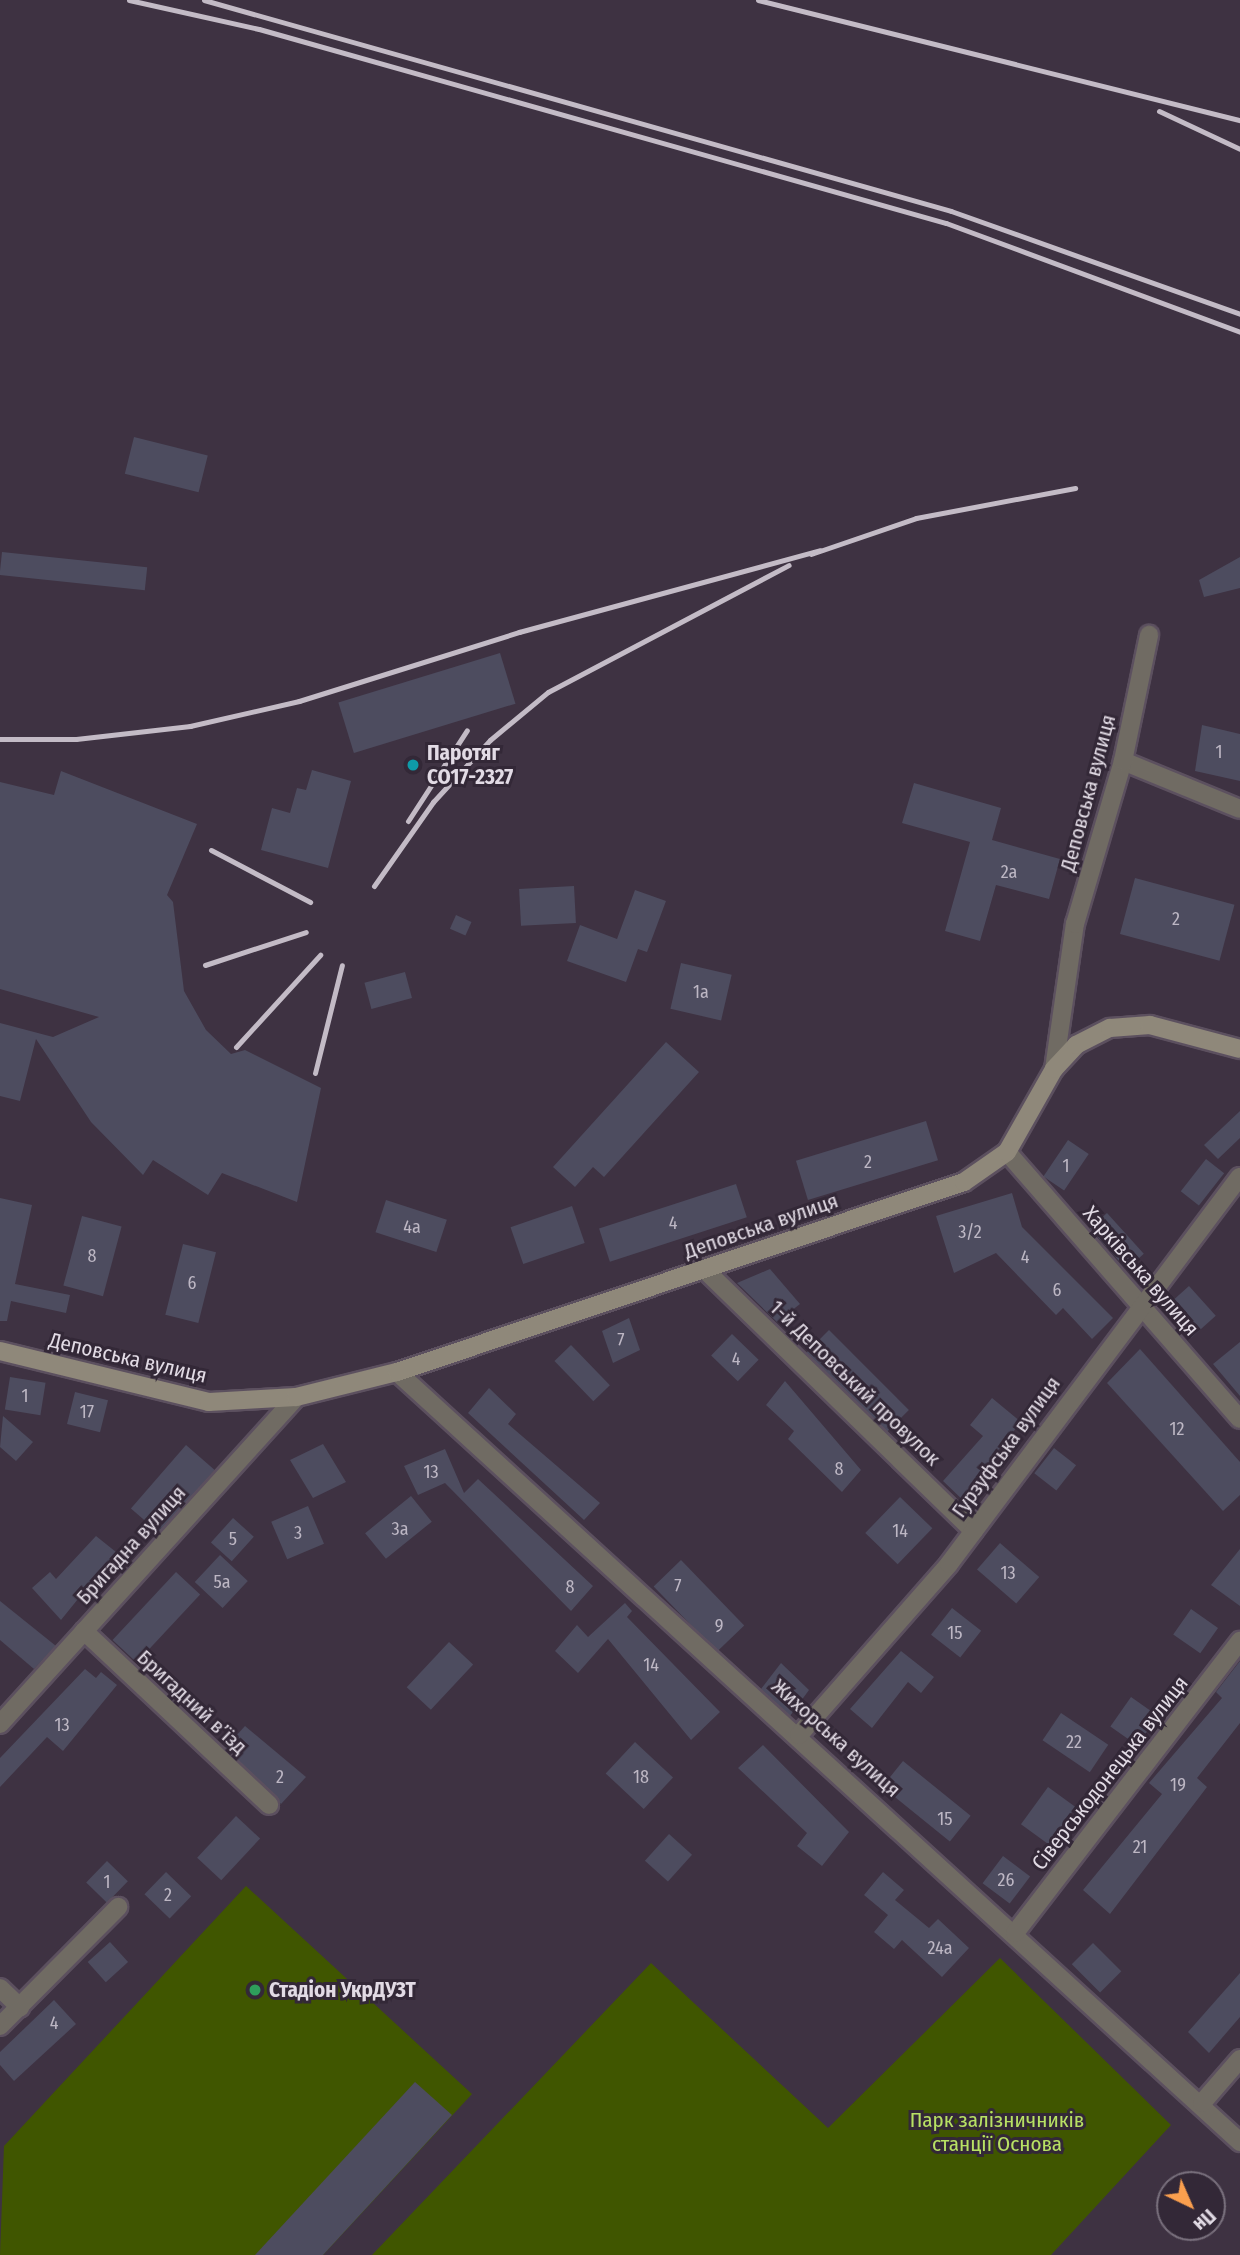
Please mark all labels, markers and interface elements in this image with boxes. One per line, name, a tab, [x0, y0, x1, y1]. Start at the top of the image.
street label: Деповська вулиця	[1055, 712, 1121, 874]
place label: Паротяг СО17-2327	[427, 740, 513, 790]
house number: 1	[1215, 741, 1223, 763]
marker: Паротяг СО17-2327	[405, 757, 421, 773]
house number: 2а	[1001, 861, 1017, 883]
house number: 2	[1172, 908, 1180, 930]
house number: 1а	[693, 981, 709, 1003]
house number: 2	[864, 1151, 872, 1173]
house number: 1	[1062, 1155, 1070, 1177]
street label: Деповська вулиця	[681, 1188, 841, 1264]
street label: Харківська вулиця	[1078, 1201, 1204, 1341]
house number: 4	[669, 1212, 677, 1234]
house number: 4а	[403, 1216, 421, 1238]
house number: 3/2	[958, 1221, 982, 1243]
house number: 8	[88, 1245, 96, 1267]
house number: 4	[1021, 1246, 1029, 1268]
house number: 6	[188, 1272, 196, 1294]
house number: 6	[1053, 1279, 1061, 1301]
street label: 1-й Деповський провулок	[764, 1295, 946, 1471]
street label: Деповська вулиця	[47, 1328, 209, 1388]
house number: 7	[617, 1329, 625, 1351]
house number: 4	[732, 1348, 740, 1370]
street label: Гурзуфська вулиця	[946, 1372, 1066, 1522]
house number: 1	[21, 1385, 29, 1407]
house number: 17	[80, 1401, 94, 1423]
house number: 12	[1170, 1418, 1184, 1440]
house number: 8	[835, 1458, 843, 1480]
house number: 13	[423, 1461, 439, 1483]
street label: Бригадна вулиця	[71, 1480, 191, 1610]
house number: 3а	[392, 1518, 408, 1540]
house number: 14	[892, 1520, 908, 1542]
house number: 3	[294, 1522, 302, 1544]
house number: 5	[229, 1528, 237, 1550]
house number: 13	[1000, 1562, 1016, 1584]
house number: 5а	[213, 1571, 231, 1593]
house number: 7	[674, 1575, 682, 1597]
house number: 8	[566, 1576, 574, 1598]
house number: 9	[715, 1615, 723, 1637]
house number: 15	[947, 1622, 963, 1644]
street label: Бригадний в’їзд	[132, 1645, 252, 1759]
house number: 14	[643, 1654, 659, 1676]
street label: Сіверськодонецька вулиця	[1027, 1671, 1193, 1875]
street label: Жихорська вулиця	[766, 1674, 906, 1802]
house number: 13	[54, 1714, 70, 1736]
house number: 22	[1066, 1731, 1082, 1753]
house number: 2	[276, 1766, 284, 1788]
house number: 18	[633, 1766, 649, 1788]
house number: 19	[1170, 1774, 1186, 1796]
house number: 15	[937, 1808, 953, 1830]
house number: 21	[1133, 1836, 1147, 1858]
house number: 26	[998, 1869, 1014, 1891]
house number: 1	[103, 1871, 111, 1893]
house number: 2	[164, 1884, 172, 1906]
house number: 24а	[927, 1937, 953, 1959]
place label: Стадіон УкрДУЗТ	[269, 1977, 416, 2003]
marker: Стадіон УкрДУЗТ	[247, 1982, 263, 1998]
house number: 4	[50, 2012, 58, 2034]
park label: Парк залізничників станції Основа	[910, 2107, 1084, 2157]
north arrow	[1156, 2171, 1226, 2241]
text: Пн	[1189, 2204, 1220, 2236]

